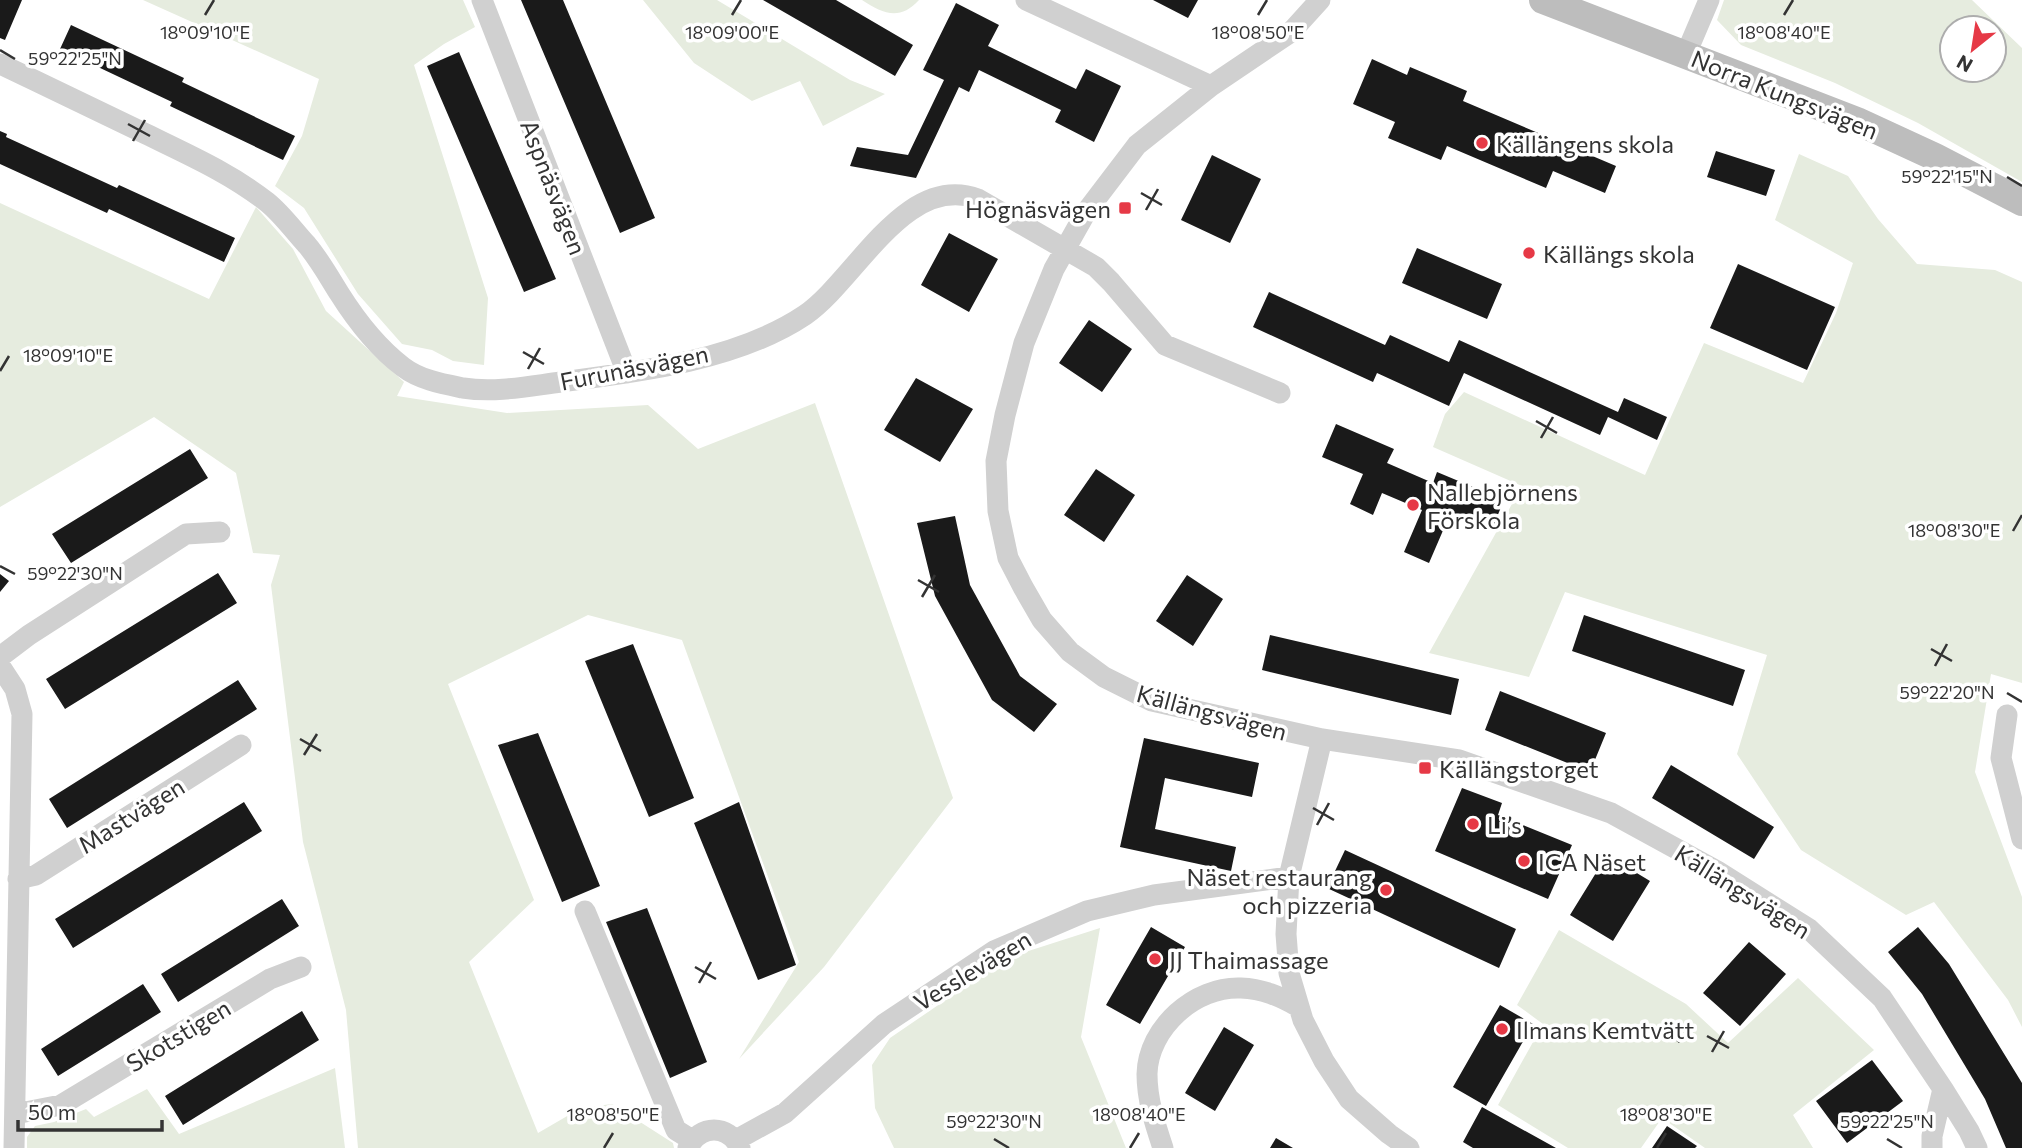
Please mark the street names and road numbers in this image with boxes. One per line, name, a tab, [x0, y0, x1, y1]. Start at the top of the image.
street label: Norra Kungsvägen	[1687, 43, 1883, 145]
street label: Aspnäsvägen	[515, 115, 593, 259]
street label: Furunäsvägen	[557, 338, 711, 396]
street label: Källängsvägen	[1134, 678, 1290, 746]
street label: Mastvägen	[73, 771, 189, 859]
street label: Källängsvägen	[1670, 838, 1816, 944]
street label: Vesslevägen	[908, 924, 1036, 1016]
street label: Skotstigen	[121, 993, 235, 1077]

